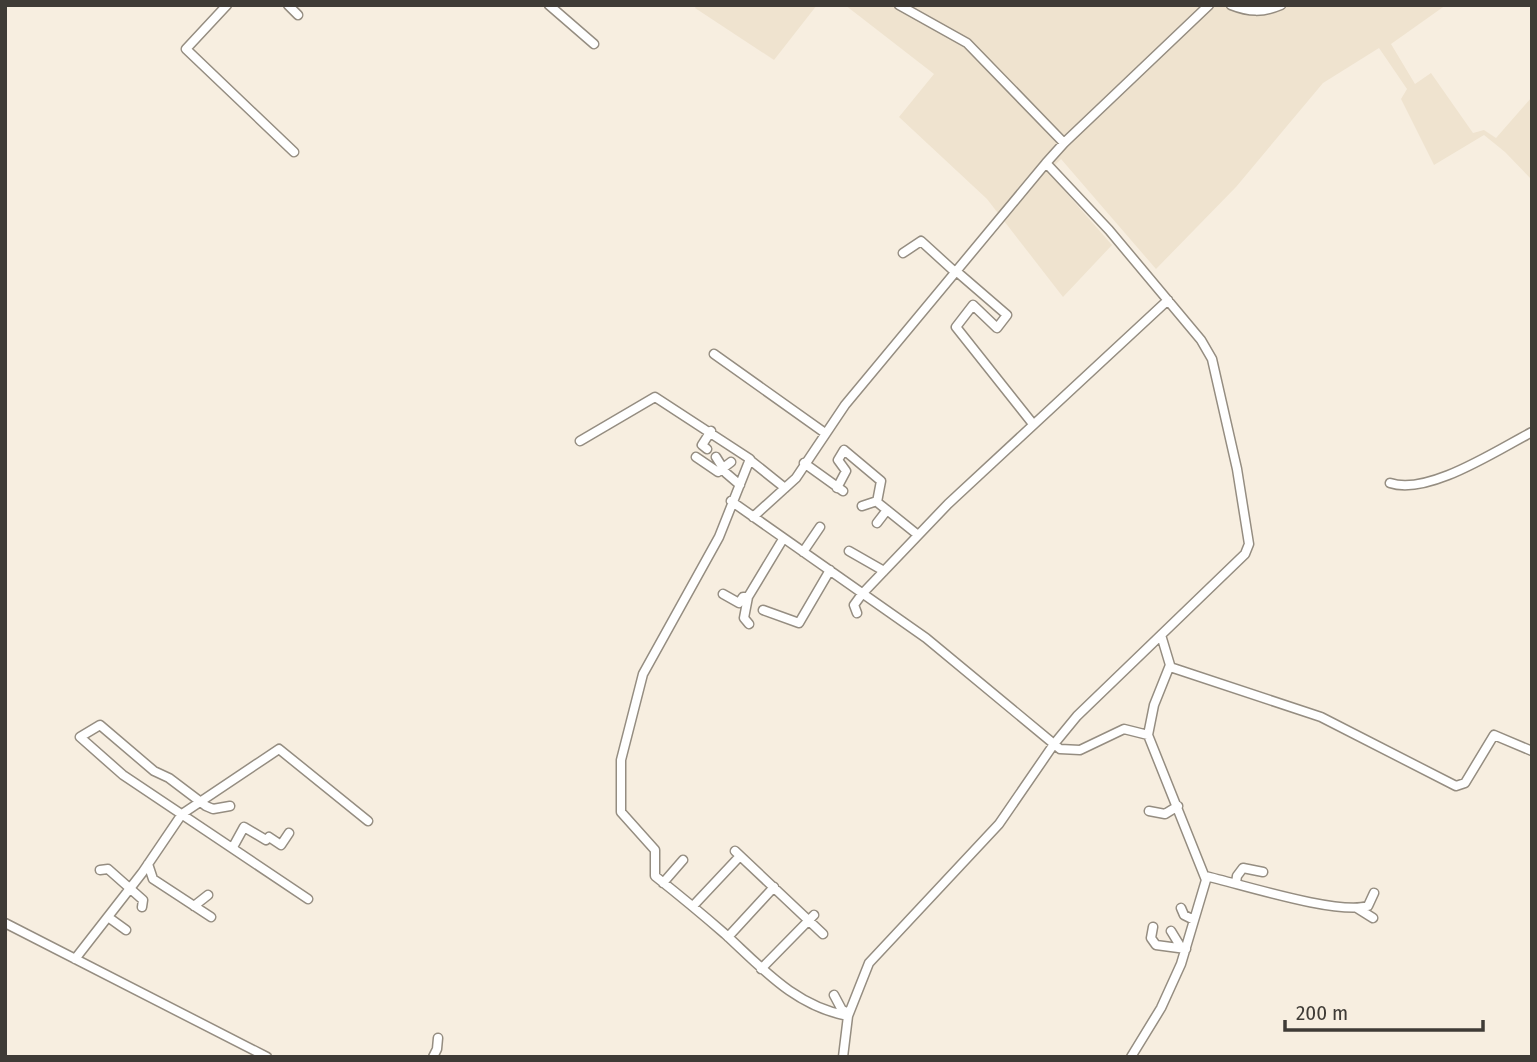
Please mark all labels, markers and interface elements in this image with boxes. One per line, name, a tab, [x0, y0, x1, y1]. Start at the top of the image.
scale bar	[1285, 988, 1483, 1032]
text: 200 m	[1296, 1000, 1348, 1026]

